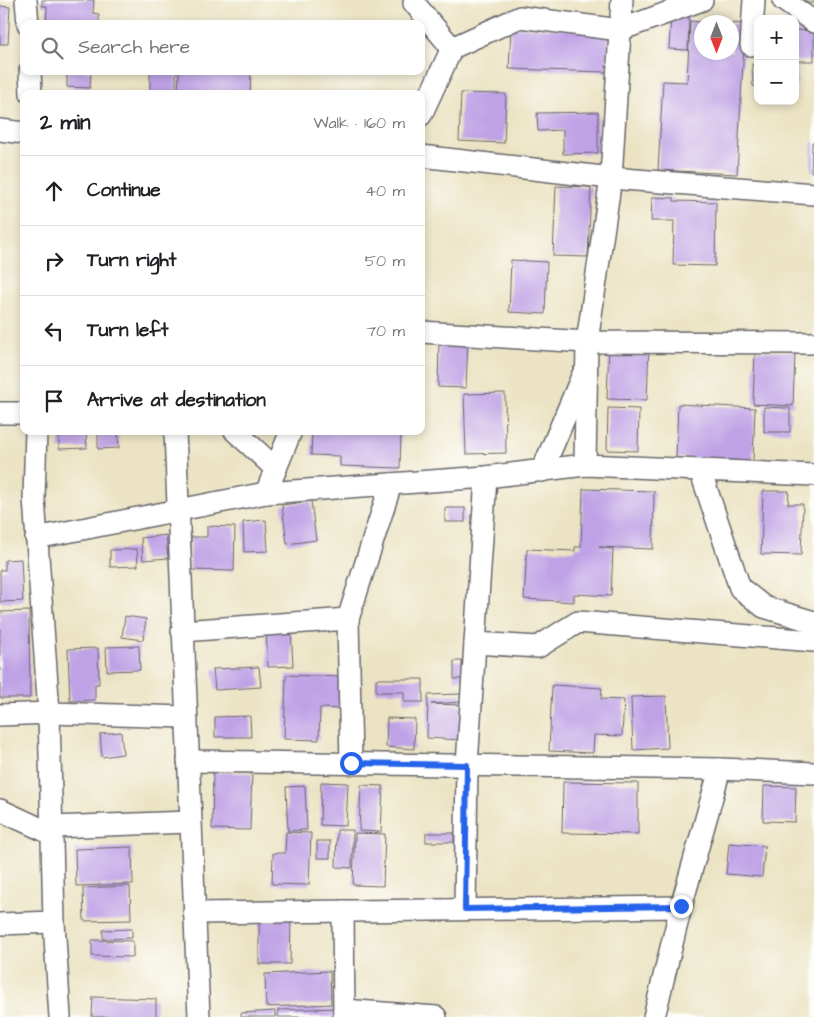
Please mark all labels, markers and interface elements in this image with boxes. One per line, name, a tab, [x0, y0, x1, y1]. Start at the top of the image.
north arrow	[694, 15, 739, 60]
map controls	[754, 15, 799, 105]
button: +	[754, 15, 799, 60]
search box	[20, 20, 425, 75]
icon: search	[38, 34, 66, 62]
text: Search here	[78, 34, 190, 61]
button: −	[754, 60, 799, 105]
text: 2 min	[40, 108, 90, 137]
text: Walk · 160 m	[313, 112, 405, 134]
icon: ahead	[40, 177, 68, 205]
text: Continue	[87, 177, 161, 204]
text: 40 m	[365, 180, 405, 202]
icon: right	[40, 247, 68, 275]
text: Turn right	[87, 247, 176, 274]
text: 50 m	[365, 250, 405, 272]
icon: left	[40, 317, 68, 345]
text: Turn left	[87, 317, 168, 344]
text: 70 m	[366, 320, 405, 342]
icon: arrive	[40, 387, 68, 415]
text: Arrive at destination	[87, 387, 266, 414]
route start	[340, 752, 363, 775]
route end	[670, 895, 693, 918]

